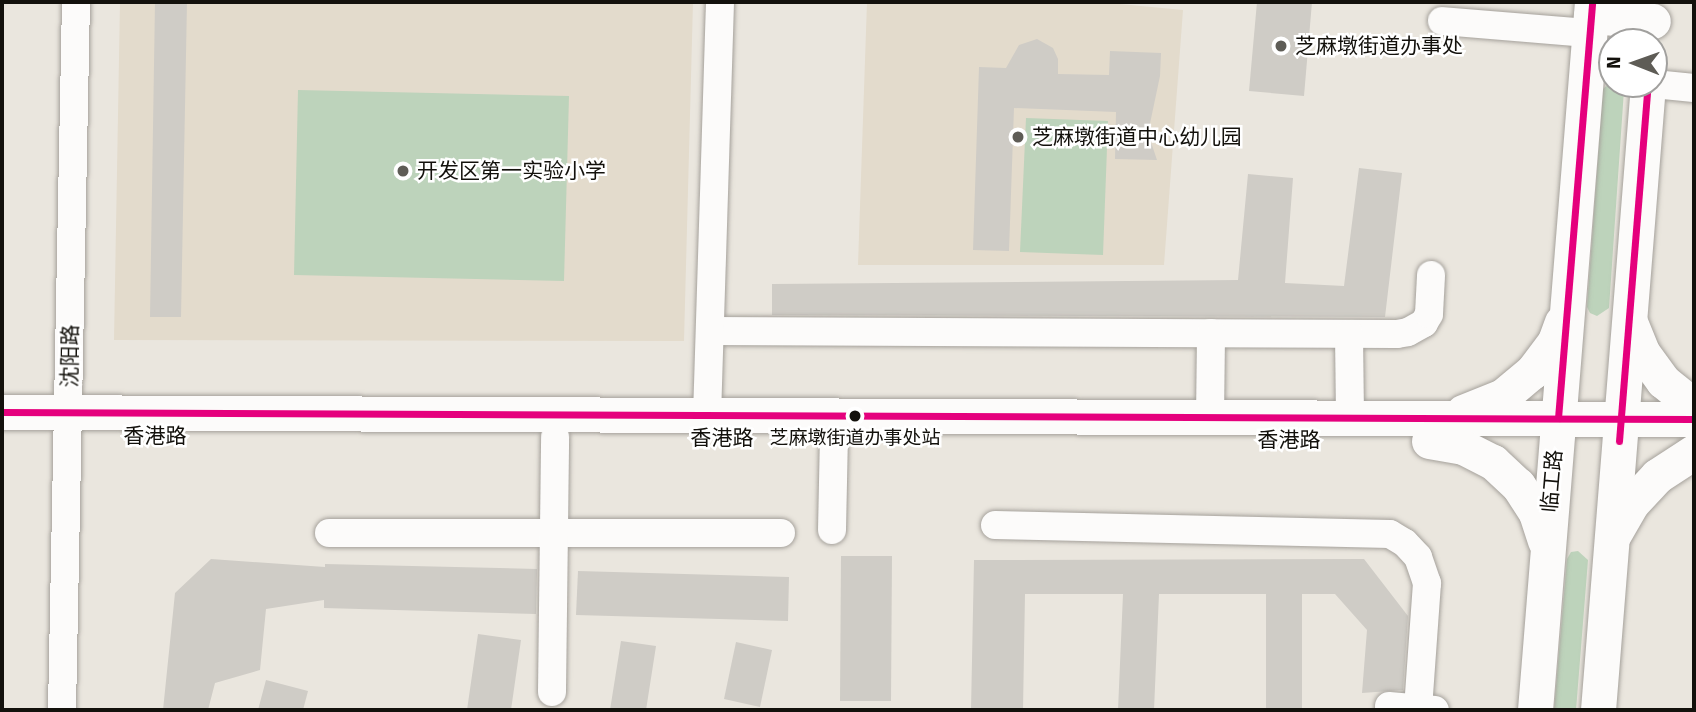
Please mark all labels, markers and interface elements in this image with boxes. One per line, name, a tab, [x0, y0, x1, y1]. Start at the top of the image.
north arrow	[1598, 28, 1668, 98]
place label: 芝麻墩街道办事处	[1295, 33, 1463, 59]
marker: 芝麻墩街道办事处	[1273, 38, 1289, 54]
text: N	[1602, 56, 1625, 69]
place label: 芝麻墩街道中心幼儿园	[1032, 124, 1242, 150]
marker: 芝麻墩街道中心幼儿园	[1010, 129, 1026, 145]
place label: 开发区第一实验小学	[417, 158, 606, 184]
marker: 开发区第一实验小学	[395, 163, 411, 179]
street label: 沈阳路	[57, 324, 83, 388]
marker: 芝麻墩街道办事处站	[848, 409, 862, 423]
street label: 香港路	[124, 423, 186, 449]
street label: 香港路	[691, 425, 753, 451]
place label: 芝麻墩街道办事处站	[770, 427, 940, 449]
street label: 香港路	[1258, 427, 1320, 453]
street label: 临工路	[1537, 449, 1567, 513]

